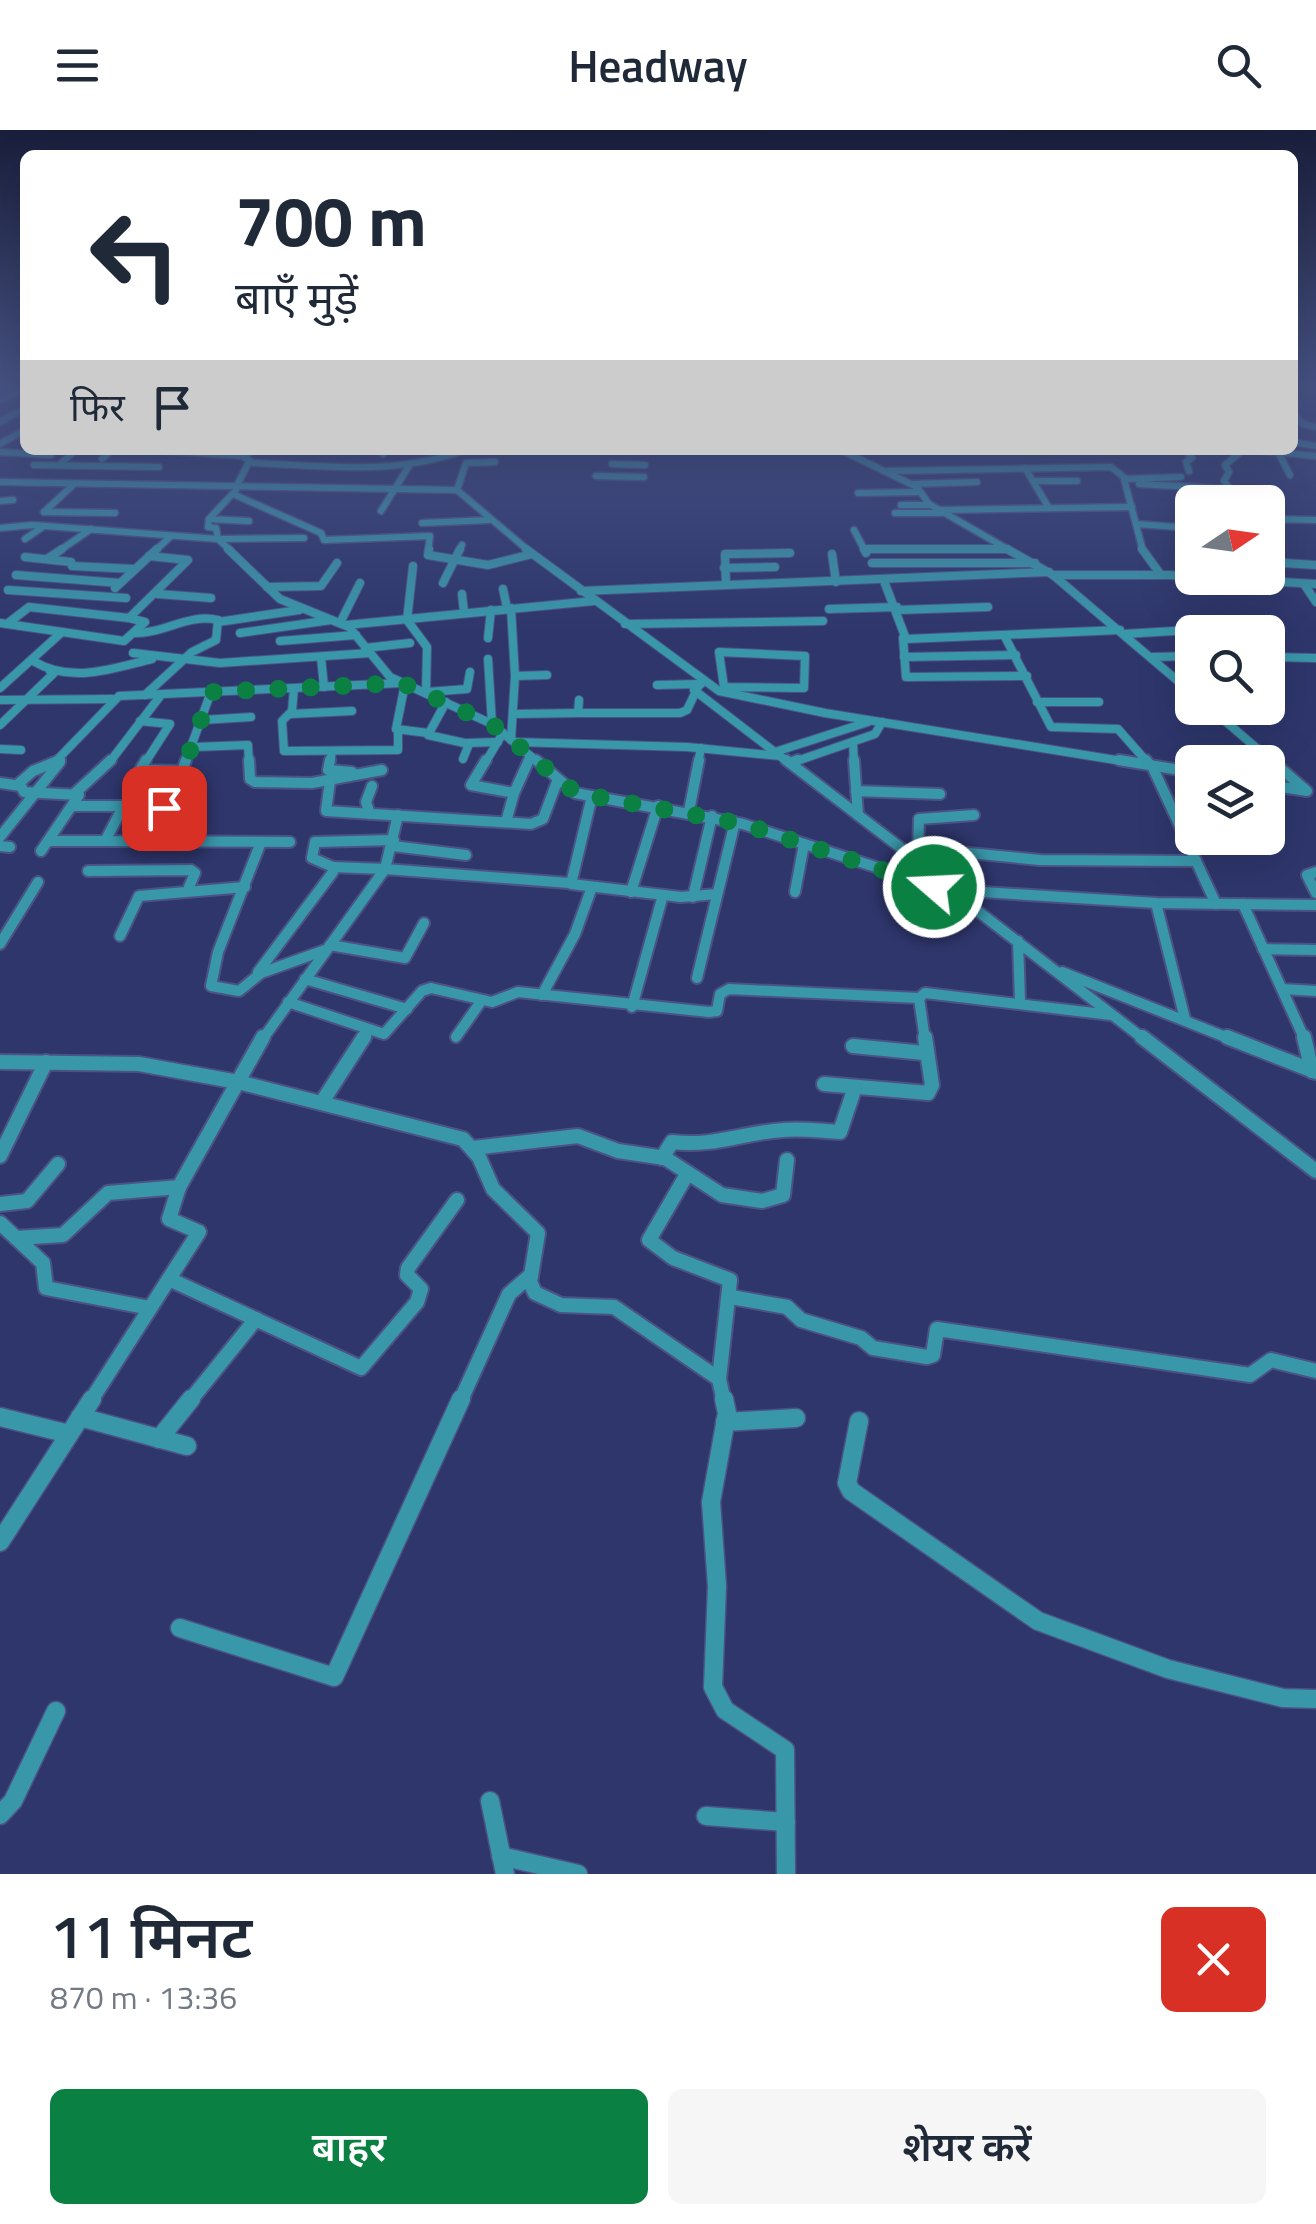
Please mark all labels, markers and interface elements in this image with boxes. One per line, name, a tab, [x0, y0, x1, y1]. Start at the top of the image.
text: Headway	[568, 31, 748, 99]
icon: menu	[50, 38, 105, 93]
icon: search	[1211, 38, 1266, 93]
text: 700 m	[235, 167, 427, 273]
icon: left	[70, 190, 200, 320]
text: बाएँ मुड़ें	[235, 263, 358, 331]
text: फिर	[70, 378, 125, 436]
icon: arrive	[145, 380, 200, 435]
north arrow	[1175, 485, 1285, 595]
map controls	[1175, 485, 1285, 855]
button: search	[1175, 615, 1285, 725]
button: layers	[1175, 745, 1285, 855]
pin	[122, 766, 207, 851]
icon: arrive	[137, 781, 192, 836]
position arrow	[882, 835, 986, 939]
text: 11 मिनट	[50, 1890, 252, 1981]
button: close	[1161, 1907, 1266, 2012]
text: 870 m · 13:36	[50, 1973, 237, 2021]
button: बाहर	[50, 2089, 648, 2204]
button: शेयर करें	[668, 2089, 1266, 2204]

